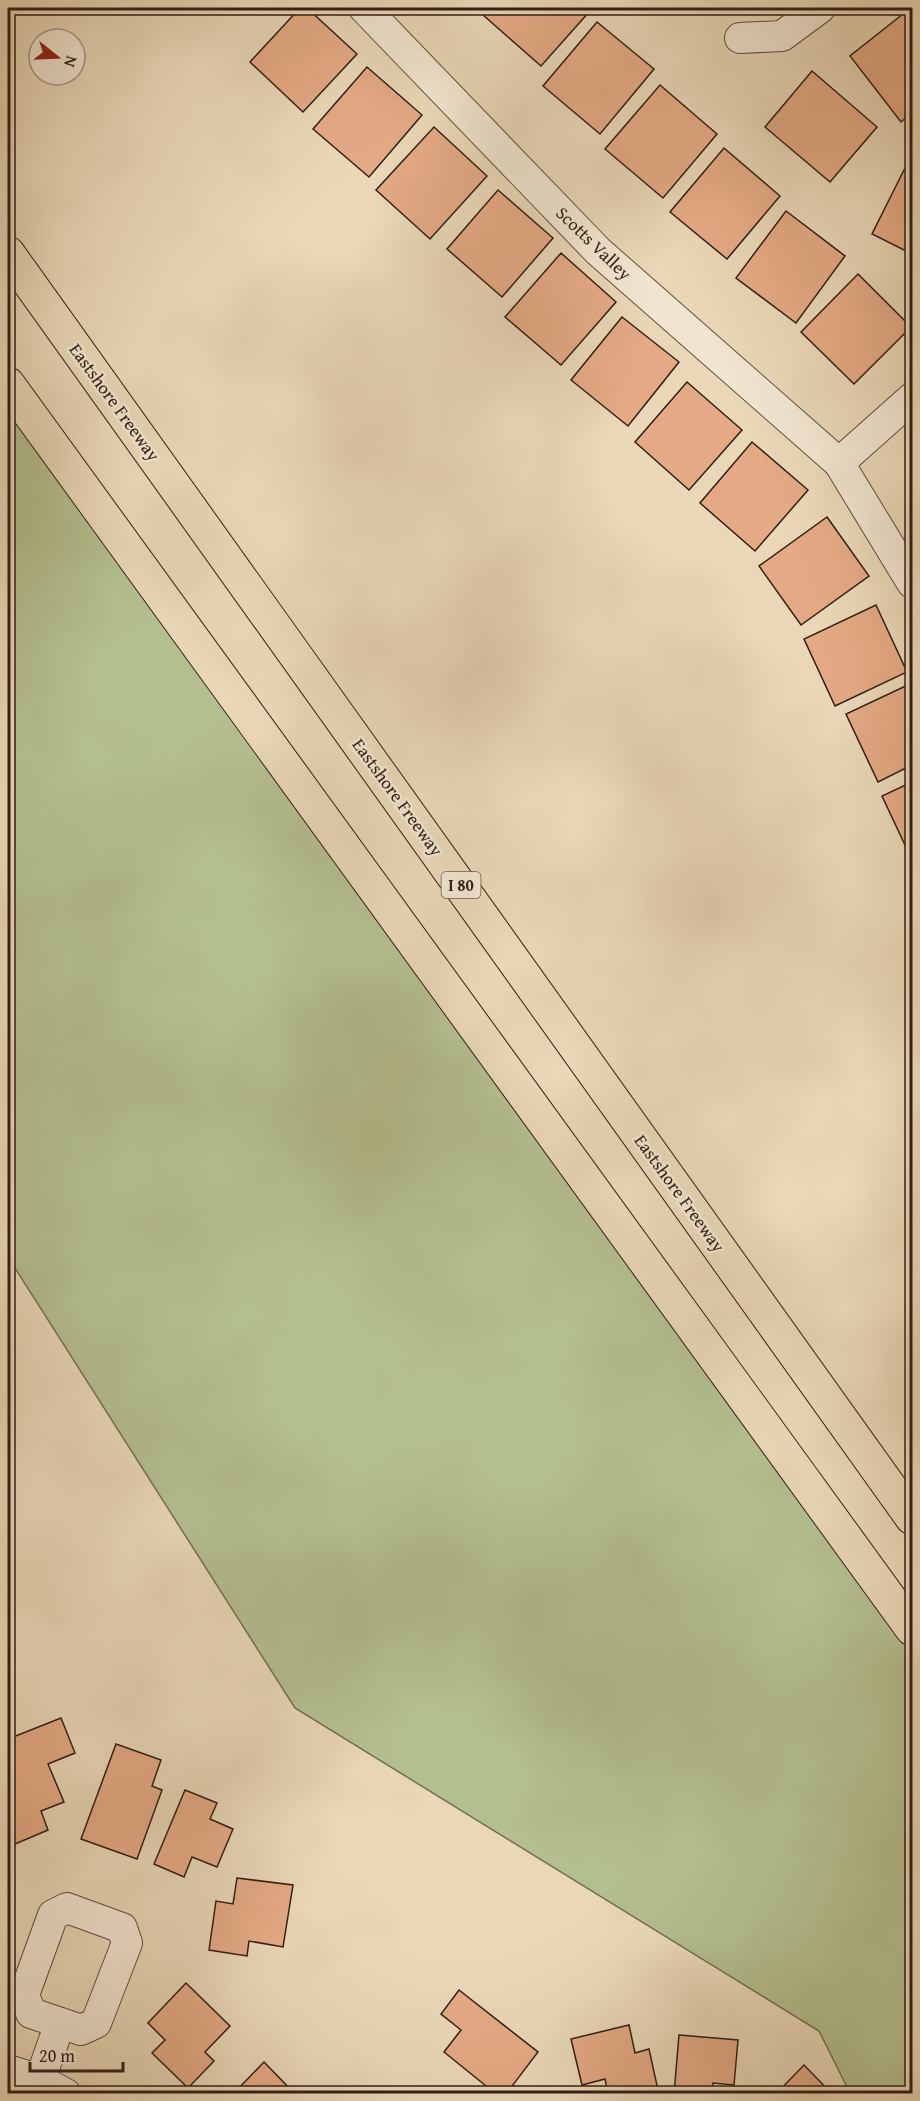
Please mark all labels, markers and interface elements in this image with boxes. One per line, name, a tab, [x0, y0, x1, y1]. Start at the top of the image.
north arrow	[27, 27, 87, 87]
text: N	[58, 53, 84, 71]
street label: Scotts Valley	[550, 200, 638, 286]
street label: Eastshore Freeway	[63, 337, 167, 467]
street label: Eastshore Freeway	[346, 732, 450, 862]
road number: I 80	[442, 872, 480, 898]
street label: Eastshore Freeway	[628, 1128, 732, 1258]
scale bar	[30, 2035, 123, 2073]
text: 20 m	[39, 2042, 75, 2069]

